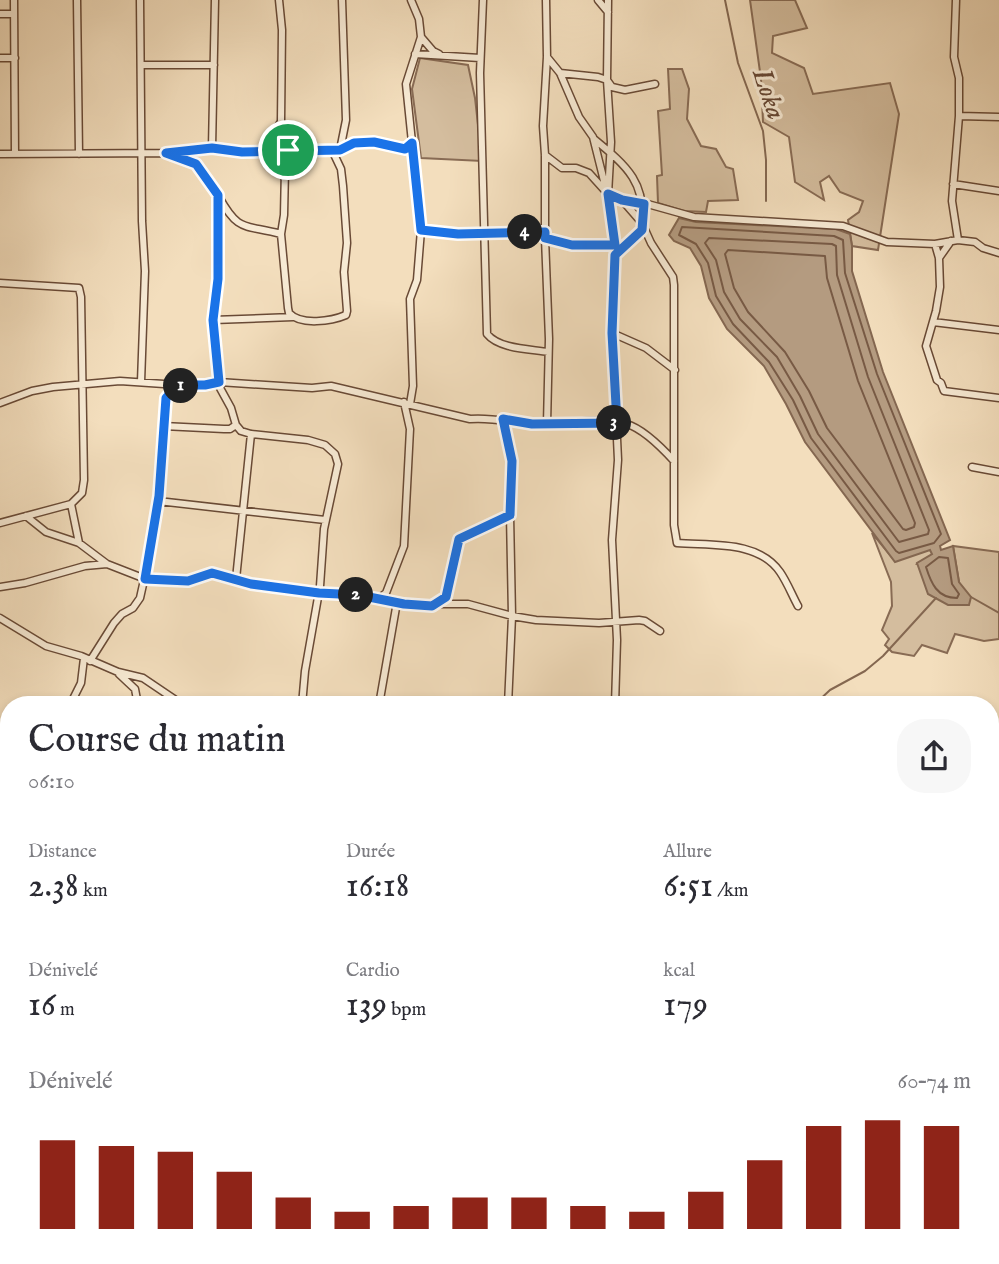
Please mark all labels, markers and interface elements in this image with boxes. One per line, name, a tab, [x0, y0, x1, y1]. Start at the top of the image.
water label: Loka	[743, 63, 793, 124]
pin	[258, 120, 318, 180]
icon: arrive	[269, 131, 307, 169]
pin: 4	[508, 215, 542, 250]
text: 4	[520, 219, 529, 243]
pin: 1	[164, 368, 198, 404]
text: 1	[177, 373, 184, 397]
pin: 3	[596, 406, 632, 440]
text: 3	[610, 410, 617, 434]
pin: 2	[338, 578, 374, 612]
text: 2	[351, 582, 360, 606]
text: Course du matin	[28, 717, 286, 765]
button: share	[897, 719, 971, 793]
text: 06:10	[28, 767, 75, 796]
text: Distance	[28, 840, 97, 864]
text: Durée	[346, 840, 395, 864]
text: Allure	[663, 840, 712, 864]
text: 2.38	[28, 864, 79, 909]
text: 16:18	[346, 864, 409, 909]
text: 6:51	[663, 864, 713, 909]
text: km	[79, 879, 108, 903]
text: /km	[713, 879, 749, 903]
text: Dénivelé	[28, 959, 98, 983]
text: Cardio	[346, 959, 400, 983]
text: kcal	[663, 959, 695, 983]
text: 16	[28, 983, 56, 1028]
text: 139	[346, 983, 387, 1028]
text: 179	[663, 983, 708, 1028]
text: m	[56, 998, 75, 1022]
text: bpm	[387, 998, 426, 1022]
text: Dénivelé	[28, 1067, 113, 1096]
text: 60–74 m	[898, 1067, 971, 1096]

